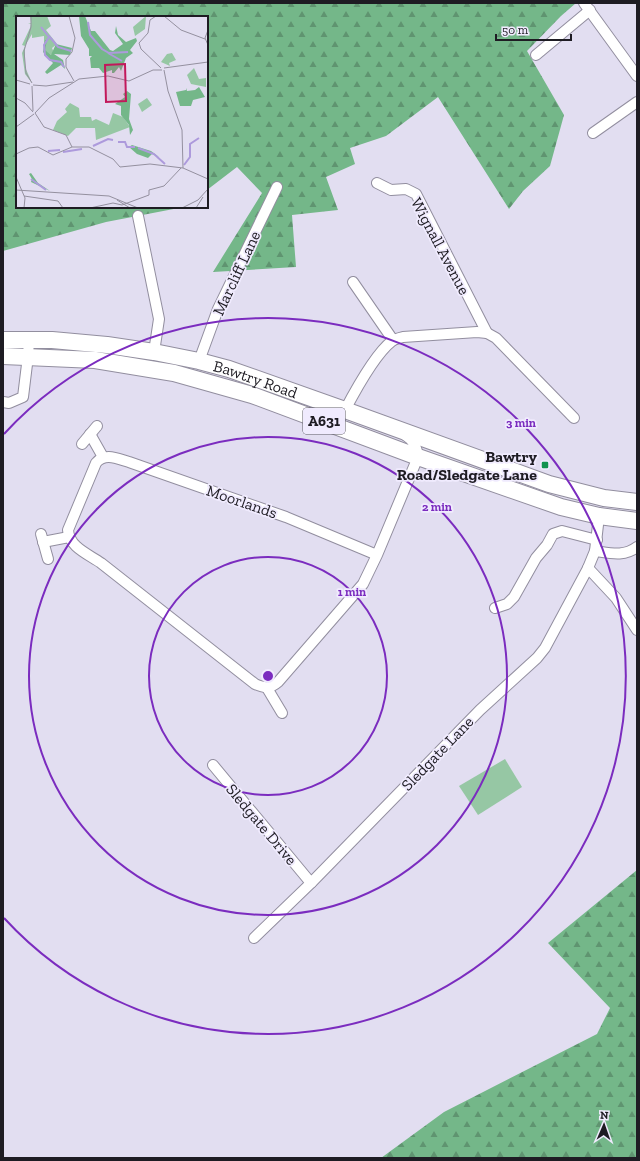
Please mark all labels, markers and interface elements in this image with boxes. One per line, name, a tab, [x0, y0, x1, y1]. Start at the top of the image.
inset map	[16, 16, 208, 208]
scale bar	[496, 16, 571, 42]
text: 50 m	[502, 23, 529, 37]
street label: Wignall Avenue	[407, 194, 474, 298]
street label: Marcliff Lane	[209, 228, 264, 319]
street label: Bawtry Road	[211, 356, 300, 403]
road number: A631	[303, 408, 345, 434]
text: 3 min	[506, 416, 536, 430]
place label: Bawtry Road/Sledgate Lane	[397, 447, 538, 484]
marker: Bawtry Road/Sledgate Lane	[540, 460, 550, 470]
street label: Moorlands	[204, 480, 280, 522]
text: 2 min	[422, 500, 452, 514]
text: 1 min	[338, 585, 366, 599]
centre of rings	[261, 669, 275, 683]
street label: Sledgate Lane	[397, 712, 477, 794]
street label: Sledgate Drive	[222, 780, 301, 869]
north arrow	[584, 1105, 624, 1145]
text: N	[600, 1109, 609, 1122]

